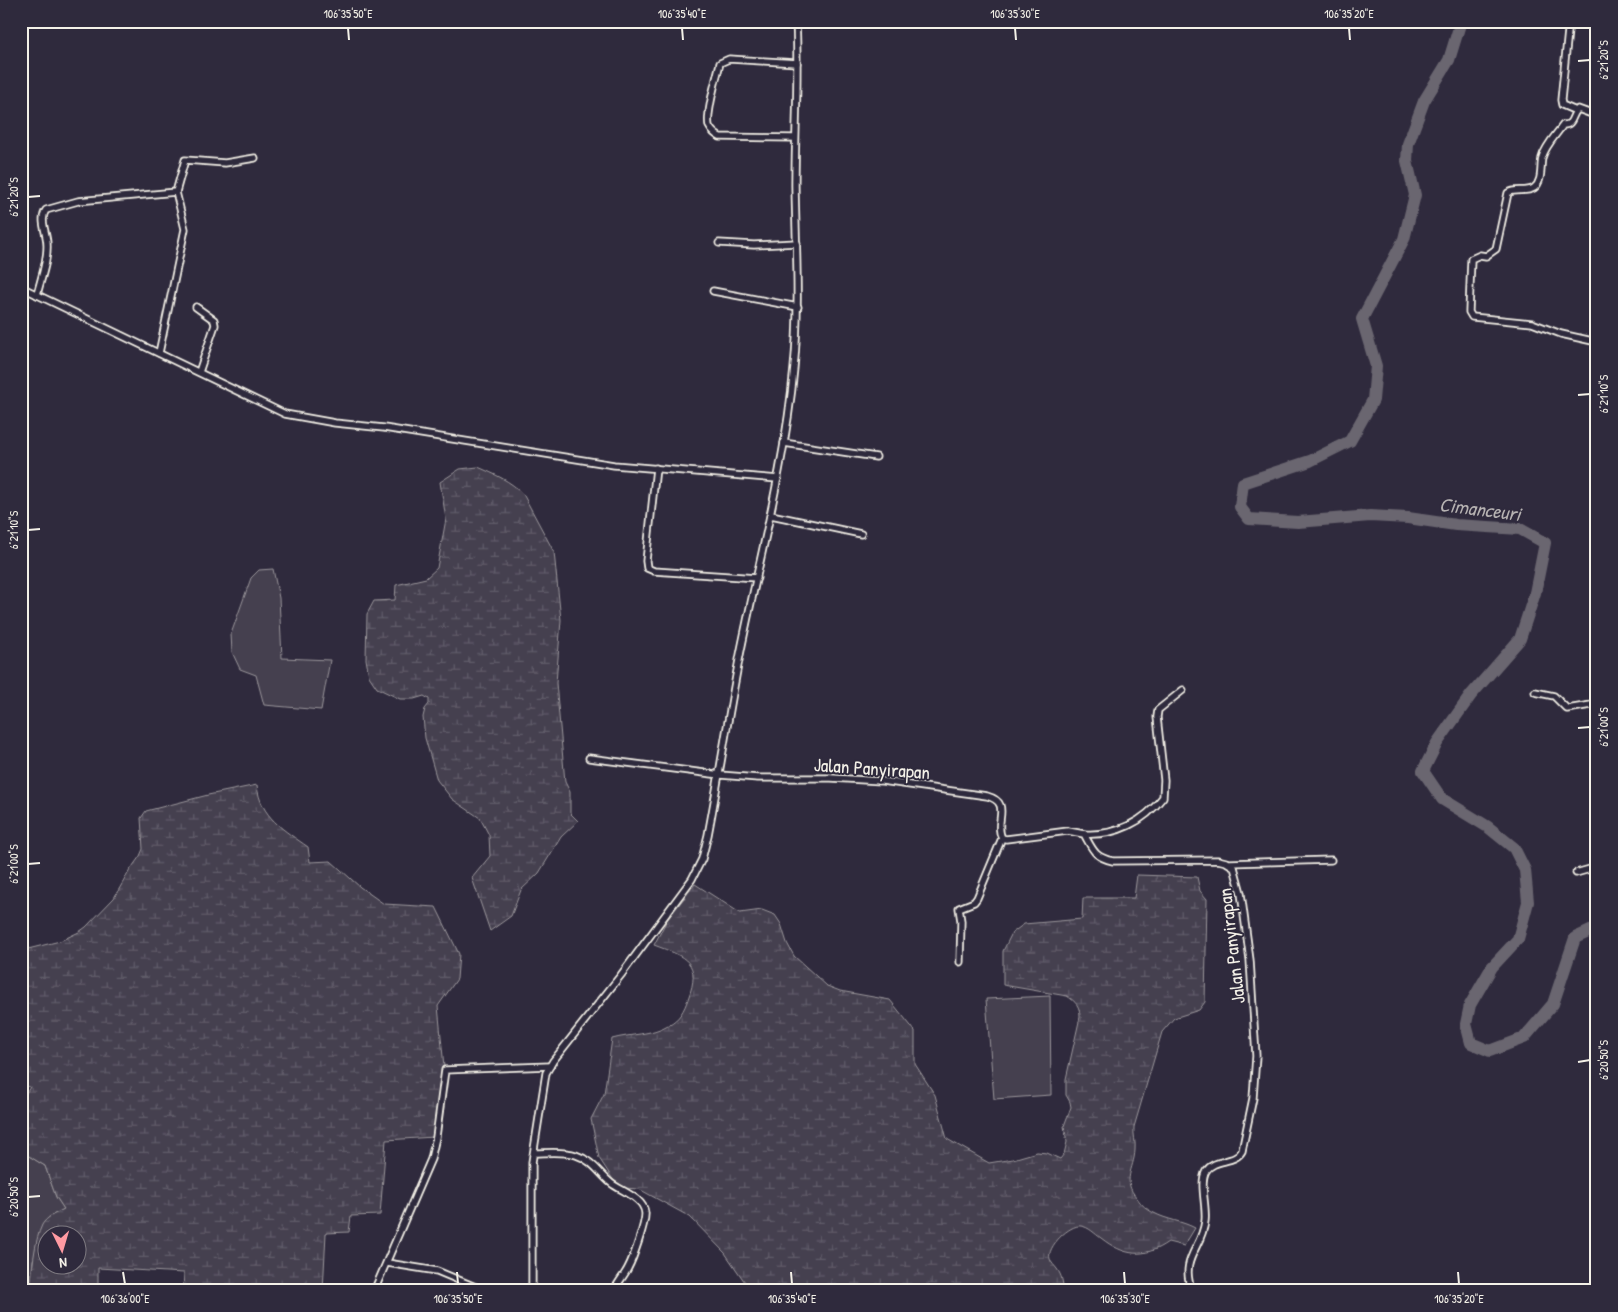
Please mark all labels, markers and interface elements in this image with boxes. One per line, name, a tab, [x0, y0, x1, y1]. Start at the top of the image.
text: 106°35'50"E	[323, 5, 373, 22]
text: 106°35'40"E	[658, 5, 707, 22]
text: 106°35'30"E	[990, 5, 1040, 22]
text: 106°35'20"E	[1324, 5, 1375, 22]
text: 6°21'20"S	[1595, 40, 1612, 80]
text: 6°21'20"S	[5, 177, 22, 217]
text: 6°21'10"S	[1595, 374, 1612, 413]
water label: Cimanceuri	[1438, 490, 1525, 527]
text: 6°21'10"S	[5, 510, 22, 549]
text: 6°21'00"S	[1595, 707, 1612, 747]
street label: Jalan Panyirapan	[813, 751, 931, 785]
text: 6°21'00"S	[5, 844, 22, 884]
street label: Jalan Panyirapan	[1211, 887, 1251, 1005]
text: 6°20'50"S	[1595, 1039, 1612, 1080]
text: 6°20'50"S	[5, 1176, 22, 1217]
north arrow	[38, 1224, 88, 1274]
text: N	[58, 1254, 68, 1273]
text: 106°36'00"E	[100, 1290, 150, 1307]
text: 106°35'50"E	[433, 1290, 483, 1307]
text: 106°35'40"E	[768, 1290, 817, 1307]
text: 106°35'30"E	[1100, 1290, 1150, 1307]
text: 106°35'20"E	[1434, 1290, 1485, 1307]

